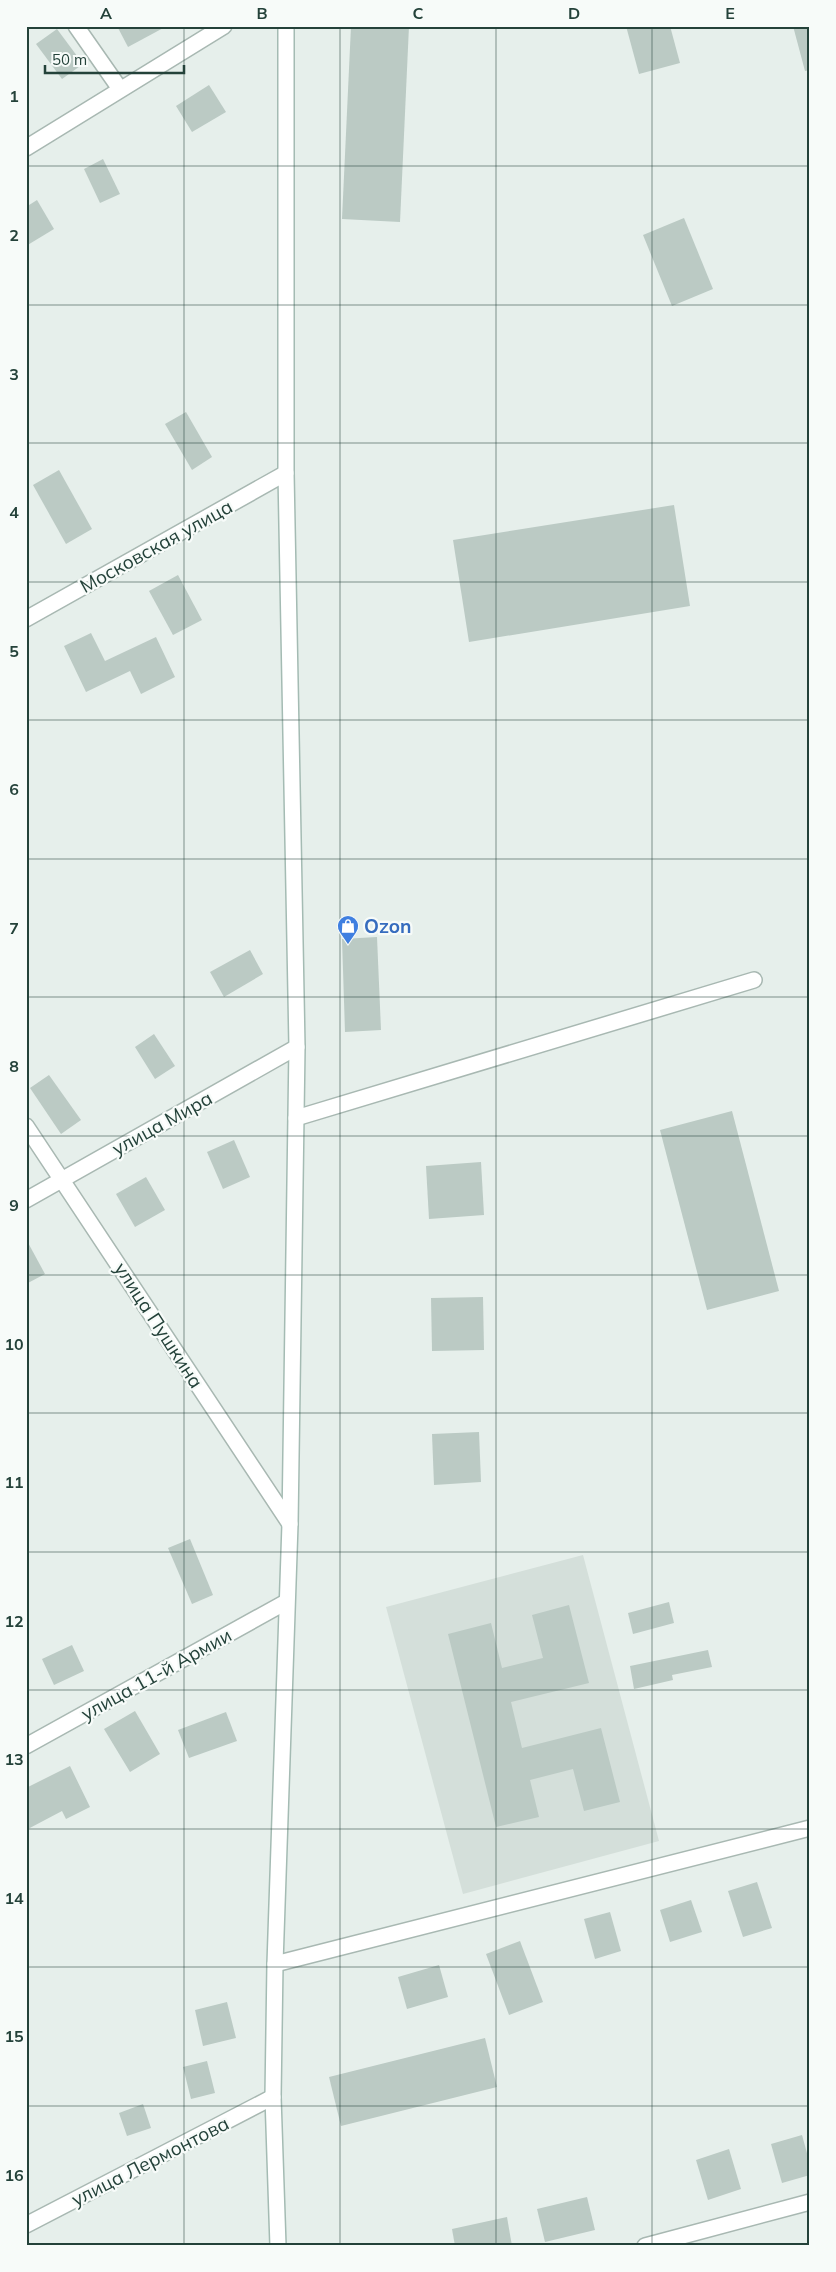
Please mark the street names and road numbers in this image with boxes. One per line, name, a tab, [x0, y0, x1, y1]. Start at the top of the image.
street label: Московская улица	[75, 494, 237, 598]
street label: улица Мира	[108, 1086, 216, 1160]
street label: улица Пушкина	[109, 1258, 209, 1392]
street label: улица 11-й Армии	[77, 1623, 235, 1725]
street label: улица Лермонтова	[67, 2111, 233, 2211]

